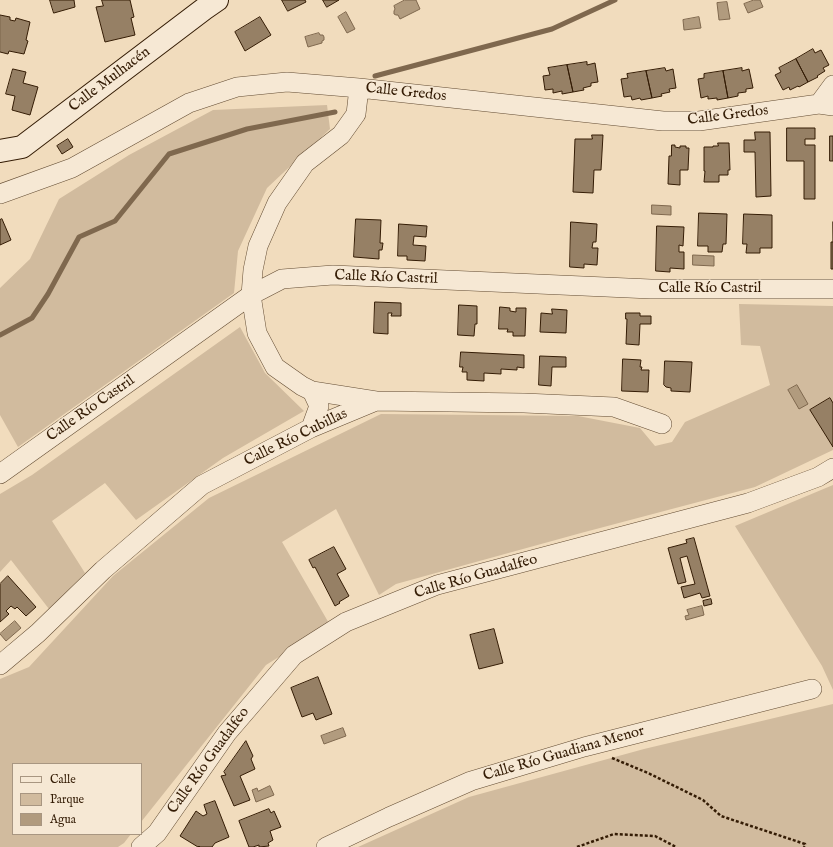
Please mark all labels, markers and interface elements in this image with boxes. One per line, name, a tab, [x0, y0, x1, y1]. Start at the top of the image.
street label: Calle Mulhacén	[66, 44, 154, 116]
street label: Calle Gredos	[365, 80, 447, 106]
street label: Calle Gredos	[687, 102, 769, 130]
street label: Calle Río Castril	[334, 267, 438, 289]
street label: Calle Río Castril	[658, 280, 762, 298]
street label: Calle Río Castril	[43, 372, 139, 446]
street label: Calle Río Cubillas	[241, 405, 351, 471]
street label: Calle Río Guadalfeo	[412, 551, 540, 603]
street label: Calle Río Guadalfeo	[164, 704, 254, 818]
street label: Calle Río Guadiana Menor	[481, 722, 647, 786]
legend	[12, 763, 142, 835]
text: Calle	[50, 772, 76, 787]
text: Parque	[50, 792, 84, 807]
text: Agua	[50, 812, 76, 827]

